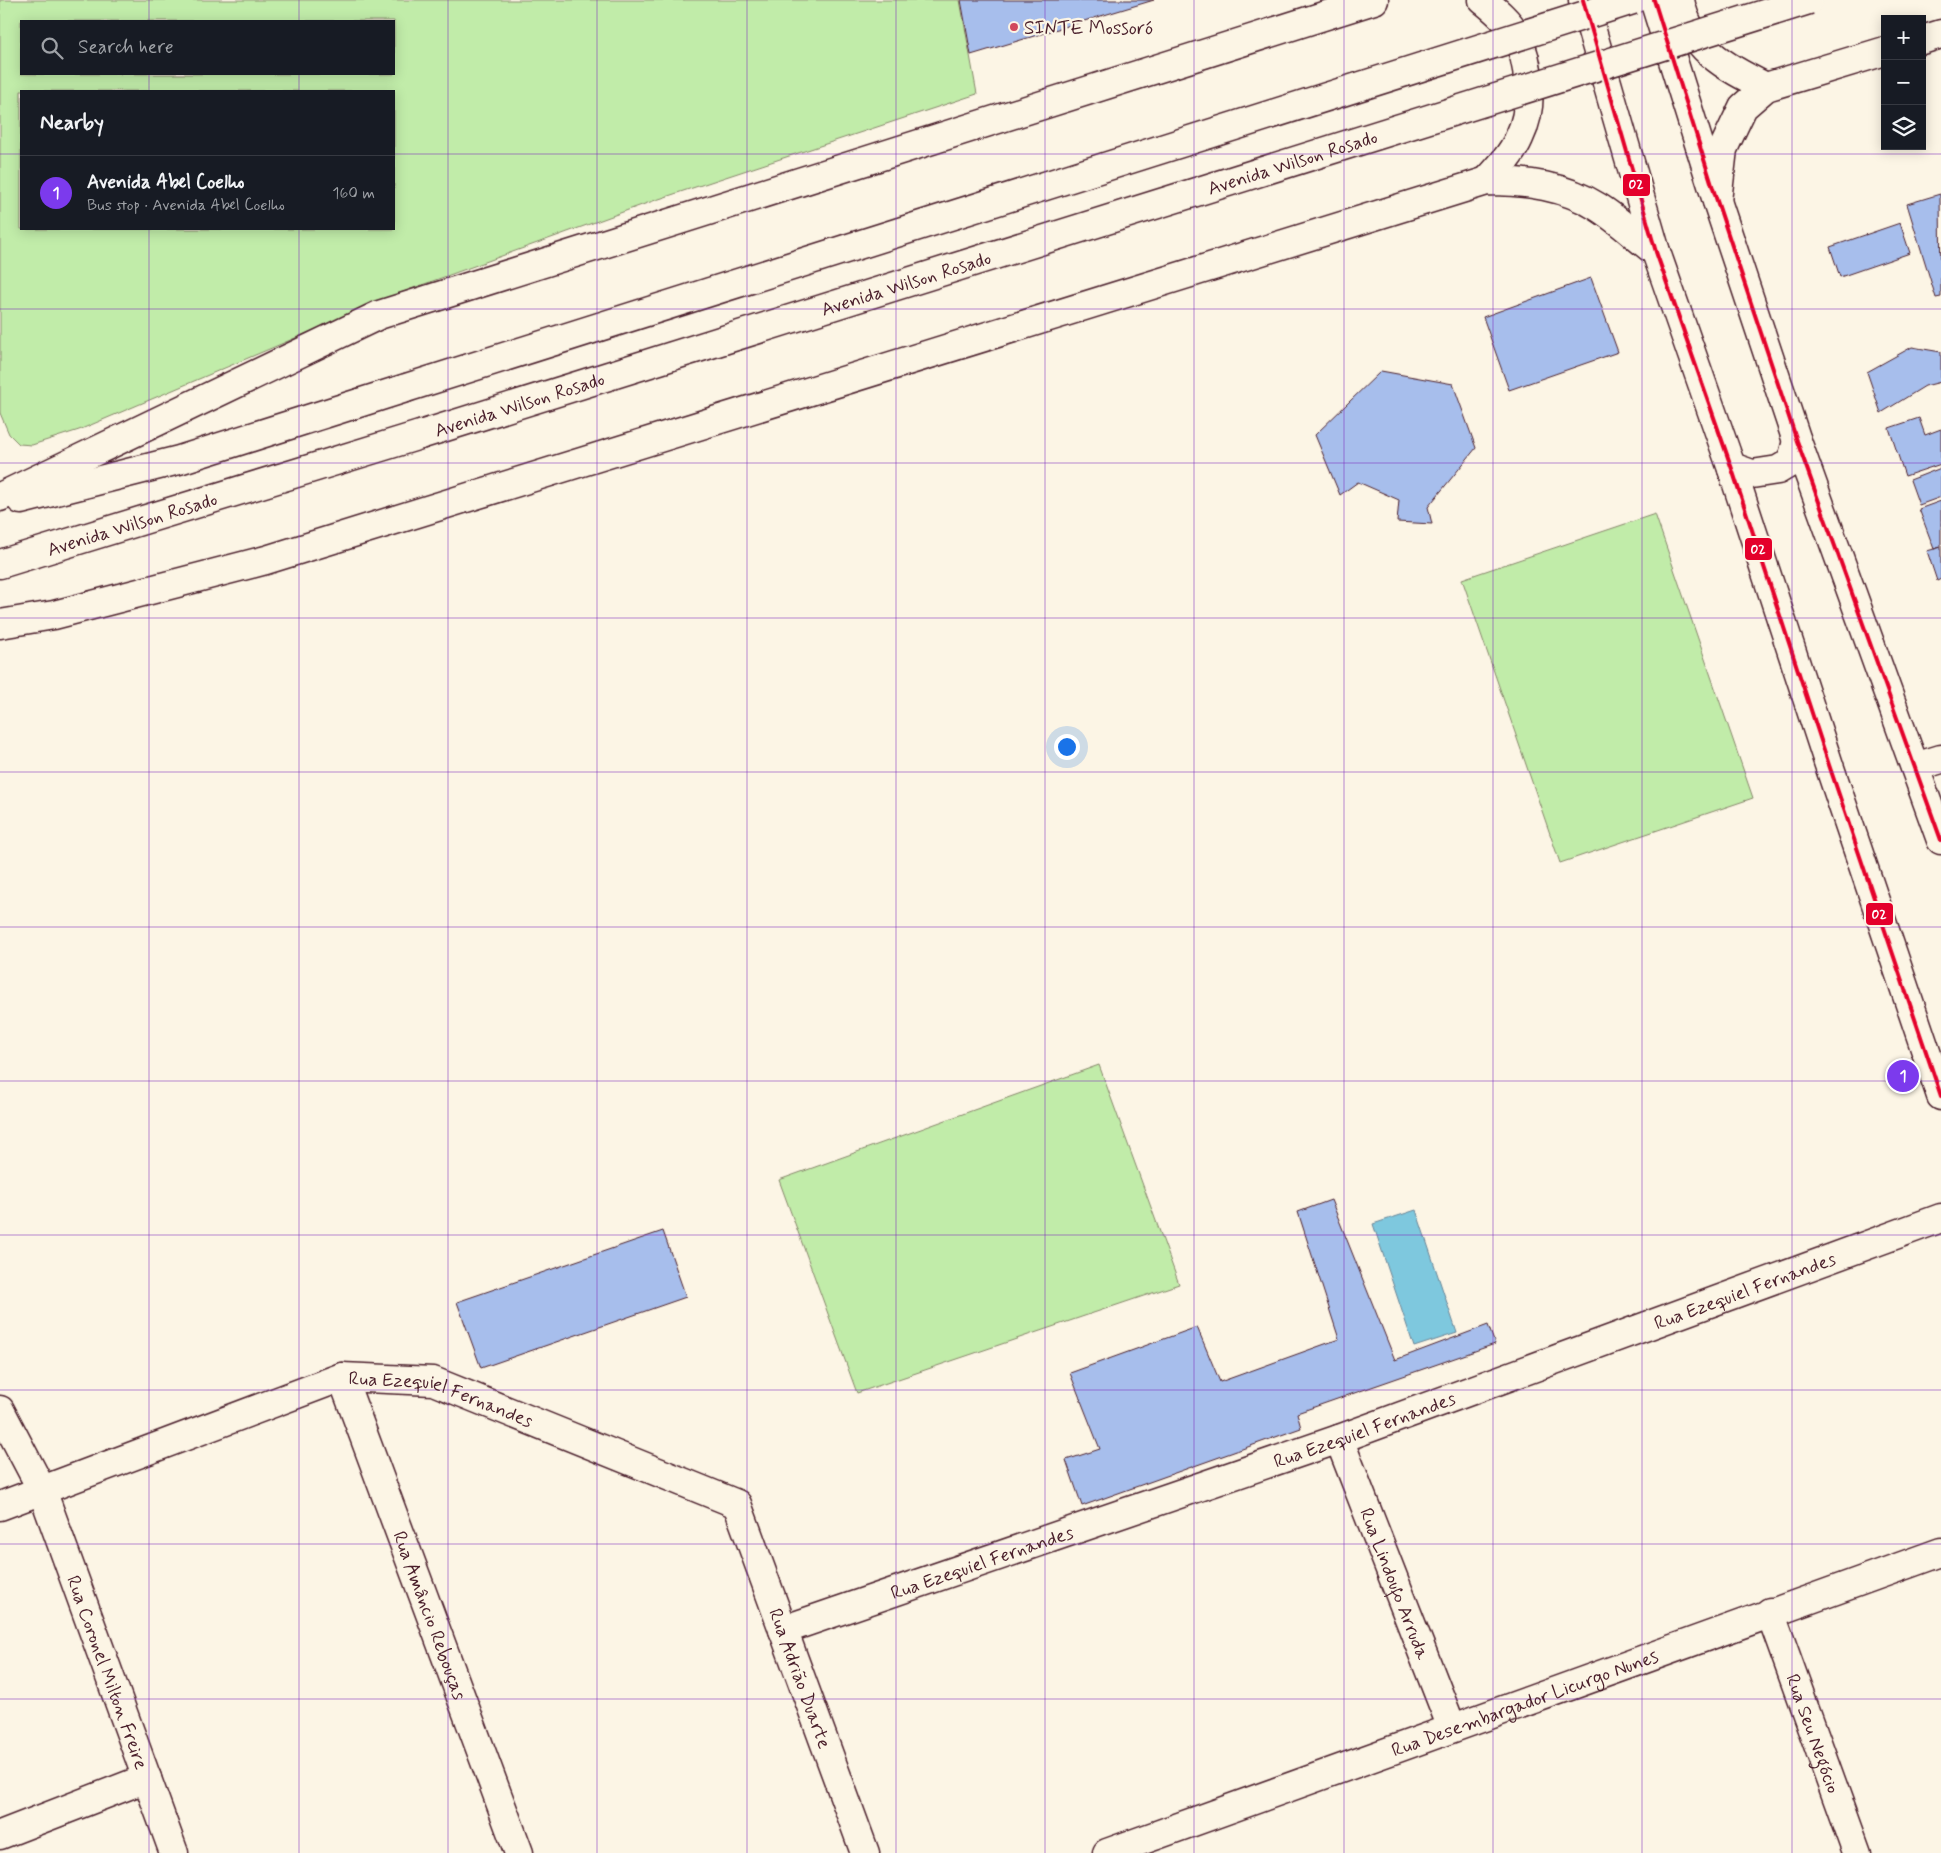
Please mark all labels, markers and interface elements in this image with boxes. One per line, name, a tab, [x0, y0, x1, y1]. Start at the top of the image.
map controls	[1881, 15, 1926, 150]
button: +	[1881, 15, 1926, 60]
place label: SINTE Mossoró	[1024, 16, 1153, 41]
search box	[20, 20, 395, 75]
marker: SINTE Mossoró	[1008, 21, 1020, 33]
icon: search	[38, 34, 66, 62]
text: Search here	[78, 35, 174, 60]
button: −	[1881, 60, 1926, 105]
button: layers	[1881, 105, 1926, 150]
text: Nearby	[40, 109, 104, 137]
street label: Avenida Wilson Rosado	[1205, 125, 1381, 202]
text: Avenida Abel Coelho	[87, 170, 244, 195]
line badge: 02	[1622, 173, 1651, 197]
text: 02	[1628, 176, 1644, 194]
text: 1	[52, 183, 60, 204]
text: 160 m	[332, 183, 375, 204]
text: Bus stop · Avenida Abel Coelho	[87, 195, 285, 216]
street label: Avenida Wilson Rosado	[818, 246, 994, 323]
street label: Avenida Wilson Rosado	[432, 367, 608, 444]
street label: Avenida Wilson Rosado	[44, 487, 221, 563]
line badge: 02	[1744, 537, 1773, 561]
text: 02	[1750, 541, 1766, 559]
your location	[1054, 734, 1080, 760]
line badge: 02	[1865, 902, 1894, 926]
text: 02	[1871, 906, 1887, 924]
pin: 1	[1887, 1057, 1919, 1095]
street label: Rua Ezequiel Fernandes	[1651, 1246, 1840, 1336]
street label: Rua Ezequiel Fernandes	[348, 1366, 537, 1434]
street label: Rua Ezequiel Fernandes	[1270, 1386, 1460, 1475]
street label: Rua Lindoufo Arruda	[1353, 1505, 1435, 1664]
street label: Rua Ezequiel Fernandes	[887, 1520, 1077, 1606]
street label: Rua Amâncio Rebouças	[386, 1528, 472, 1704]
street label: Rua Coronel Milton Freire	[60, 1572, 153, 1773]
street label: Rua Adrião Duarte	[762, 1605, 837, 1752]
street label: Rua Desembargador Licurgo Nunes	[1388, 1644, 1662, 1763]
street label: Rua Seu Negócio	[1779, 1671, 1845, 1797]

